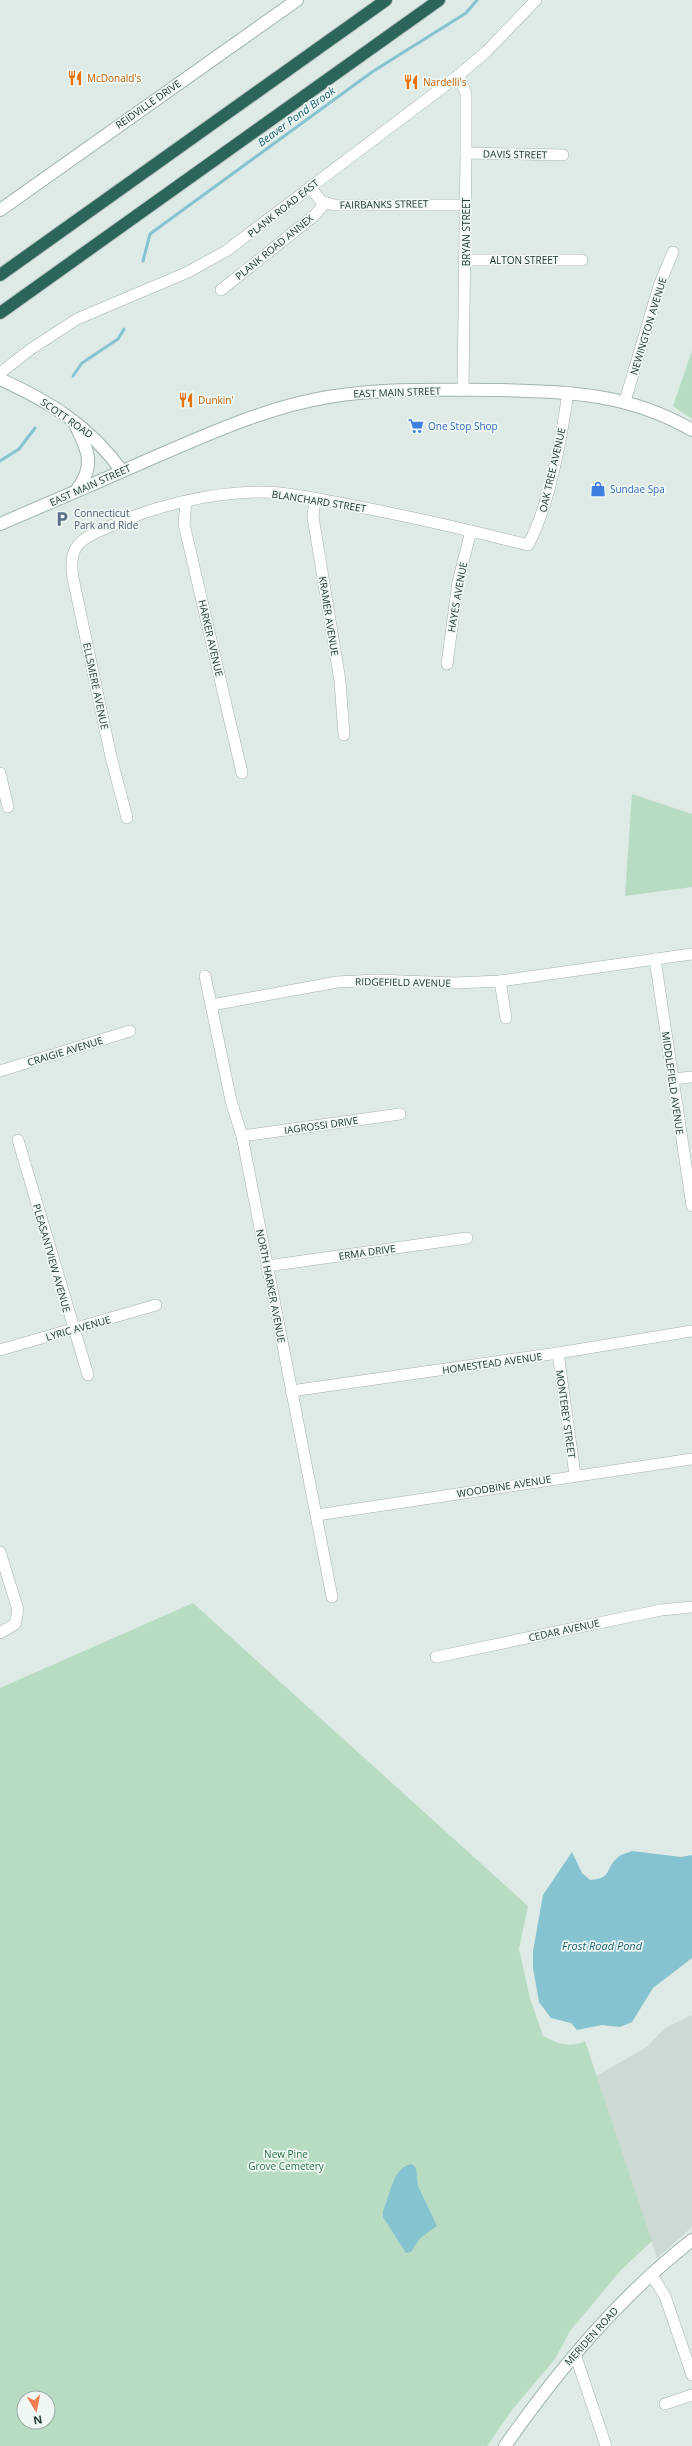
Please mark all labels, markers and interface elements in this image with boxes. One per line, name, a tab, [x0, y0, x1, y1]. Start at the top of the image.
restaurant icon: McDonald's	[66, 69, 84, 87]
place label: McDonald's	[87, 71, 142, 85]
restaurant icon: Nardelli's	[402, 73, 420, 91]
place label: Nardelli's	[423, 75, 467, 89]
street label: REIDVILLE DRIVE	[112, 76, 184, 132]
water label: Beaver Pond Brook	[254, 82, 338, 149]
street label: DAVIS STREET	[483, 146, 548, 162]
street label: PLANK ROAD EAST	[244, 175, 322, 240]
street label: FAIRBANKS STREET	[340, 196, 429, 212]
street label: BRYAN STREET	[459, 197, 473, 266]
street label: PLANK ROAD ANNEX	[232, 211, 316, 283]
street label: ALTON STREET	[490, 253, 559, 267]
street label: NEWINGTON AVENUE	[626, 275, 670, 377]
street label: EAST MAIN STREET	[353, 383, 441, 401]
restaurant icon: Dunkin'	[177, 391, 195, 409]
place label: Dunkin'	[198, 393, 234, 407]
street label: SCOTT ROAD	[38, 395, 96, 441]
supermarket icon: One Stop Shop	[407, 417, 425, 435]
place label: One Stop Shop	[428, 419, 498, 433]
street label: OAK TREE AVENUE	[535, 426, 569, 514]
street label: EAST MAIN STREET	[47, 461, 133, 509]
shop icon: Sundae Spa	[589, 480, 607, 498]
place label: Sundae Spa	[610, 482, 665, 496]
street label: BLANCHARD STREET	[271, 487, 368, 515]
place label: Connecticut Park and Ride	[74, 506, 139, 532]
parking icon: Connecticut Park and Ride	[53, 510, 71, 528]
street label: HAYES AVENUE	[444, 561, 470, 633]
street label: KRAMER AVENUE	[316, 575, 342, 657]
street label: HARKER AVENUE	[195, 598, 227, 678]
street label: ELLSMERE AVENUE	[80, 641, 112, 731]
street label: RIDGEFIELD AVENUE	[355, 974, 451, 990]
street label: MIDDLEFIELD AVENUE	[659, 1031, 687, 1135]
street label: CRAIGIE AVENUE	[26, 1033, 104, 1069]
street label: IAGROSSI DRIVE	[283, 1113, 359, 1137]
street label: PLEASANTVIEW AVENUE	[30, 1202, 74, 1314]
street label: NORTH HARKER AVENUE	[253, 1228, 289, 1344]
street label: ERMA DRIVE	[338, 1241, 396, 1263]
street label: LYRIC AVENUE	[44, 1312, 112, 1344]
street label: HOMESTEAD AVENUE	[441, 1349, 543, 1377]
street label: MONTEREY STREET	[553, 1369, 579, 1460]
street label: WOODBINE AVENUE	[456, 1472, 552, 1500]
street label: CEDAR AVENUE	[527, 1616, 601, 1644]
water label: Frost Road Pond	[562, 1938, 643, 1953]
park label: New Pine Grove Cemetery	[248, 2147, 325, 2173]
street label: MERIDEN ROAD	[561, 2304, 621, 2368]
north arrow	[16, 2390, 56, 2430]
text: N	[32, 2412, 44, 2429]

